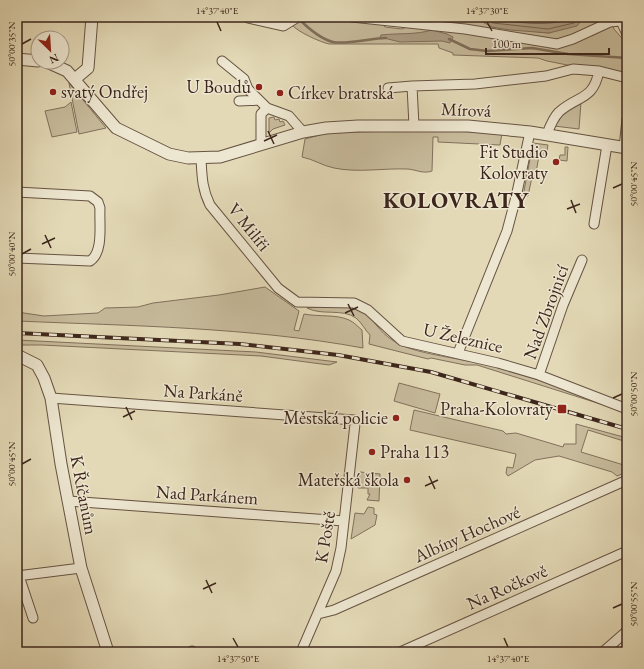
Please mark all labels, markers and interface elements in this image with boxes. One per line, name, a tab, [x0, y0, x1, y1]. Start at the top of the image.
text: 14°37'40"E	[196, 4, 239, 17]
text: 14°37'30"E	[466, 4, 509, 17]
text: 50°00'35"N	[5, 21, 18, 66]
north arrow	[30, 30, 70, 70]
scale bar	[486, 30, 609, 56]
text: 100 m	[492, 36, 522, 52]
text: N	[47, 51, 61, 67]
place label: U Boudů	[187, 75, 252, 98]
place label: svatý Ondřej	[61, 80, 148, 103]
place label: Církev bratrská	[288, 81, 395, 104]
marker: U Boudů	[254, 82, 264, 92]
marker: svatý Ondřej	[48, 87, 58, 97]
marker: Církev bratrská	[275, 88, 285, 98]
street label: Mírová	[441, 97, 492, 122]
place label: Fit Studio Kolovraty	[479, 140, 548, 184]
marker: Fit Studio Kolovraty	[551, 157, 561, 167]
text: 50°00'45"N	[627, 161, 640, 206]
district label: KOLOVRATY	[383, 186, 530, 215]
street label: V Milíři	[223, 198, 276, 256]
text: 50°00'40"N	[5, 231, 18, 276]
street label: Nad Zbrojnicí	[518, 261, 573, 362]
street label: U Železnice	[421, 317, 505, 358]
text: 50°00'50"N	[627, 371, 640, 416]
street label: Na Parkáně	[163, 378, 243, 407]
place label: Praha-Kolovraty	[440, 397, 553, 420]
marker: Praha-Kolovraty	[556, 403, 568, 415]
place label: Městská policie	[283, 406, 388, 429]
marker: Městská policie	[391, 413, 401, 423]
place label: Praha 113	[380, 440, 449, 463]
text: 50°00'45"N	[5, 441, 18, 486]
marker: Praha 113	[367, 447, 377, 457]
street label: K Říčanům	[66, 453, 103, 537]
place label: Mateřská škola	[298, 468, 400, 491]
marker: Mateřská škola	[402, 475, 412, 485]
street label: Nad Parkánem	[155, 479, 259, 510]
street label: Albíny Hochové	[409, 500, 524, 568]
street label: K Poště	[309, 509, 340, 565]
street label: Na Ročkově	[463, 559, 551, 614]
text: 50°00'55"N	[627, 581, 640, 626]
text: 14°37'50"E	[217, 652, 260, 665]
text: 14°37'40"E	[487, 652, 530, 665]

